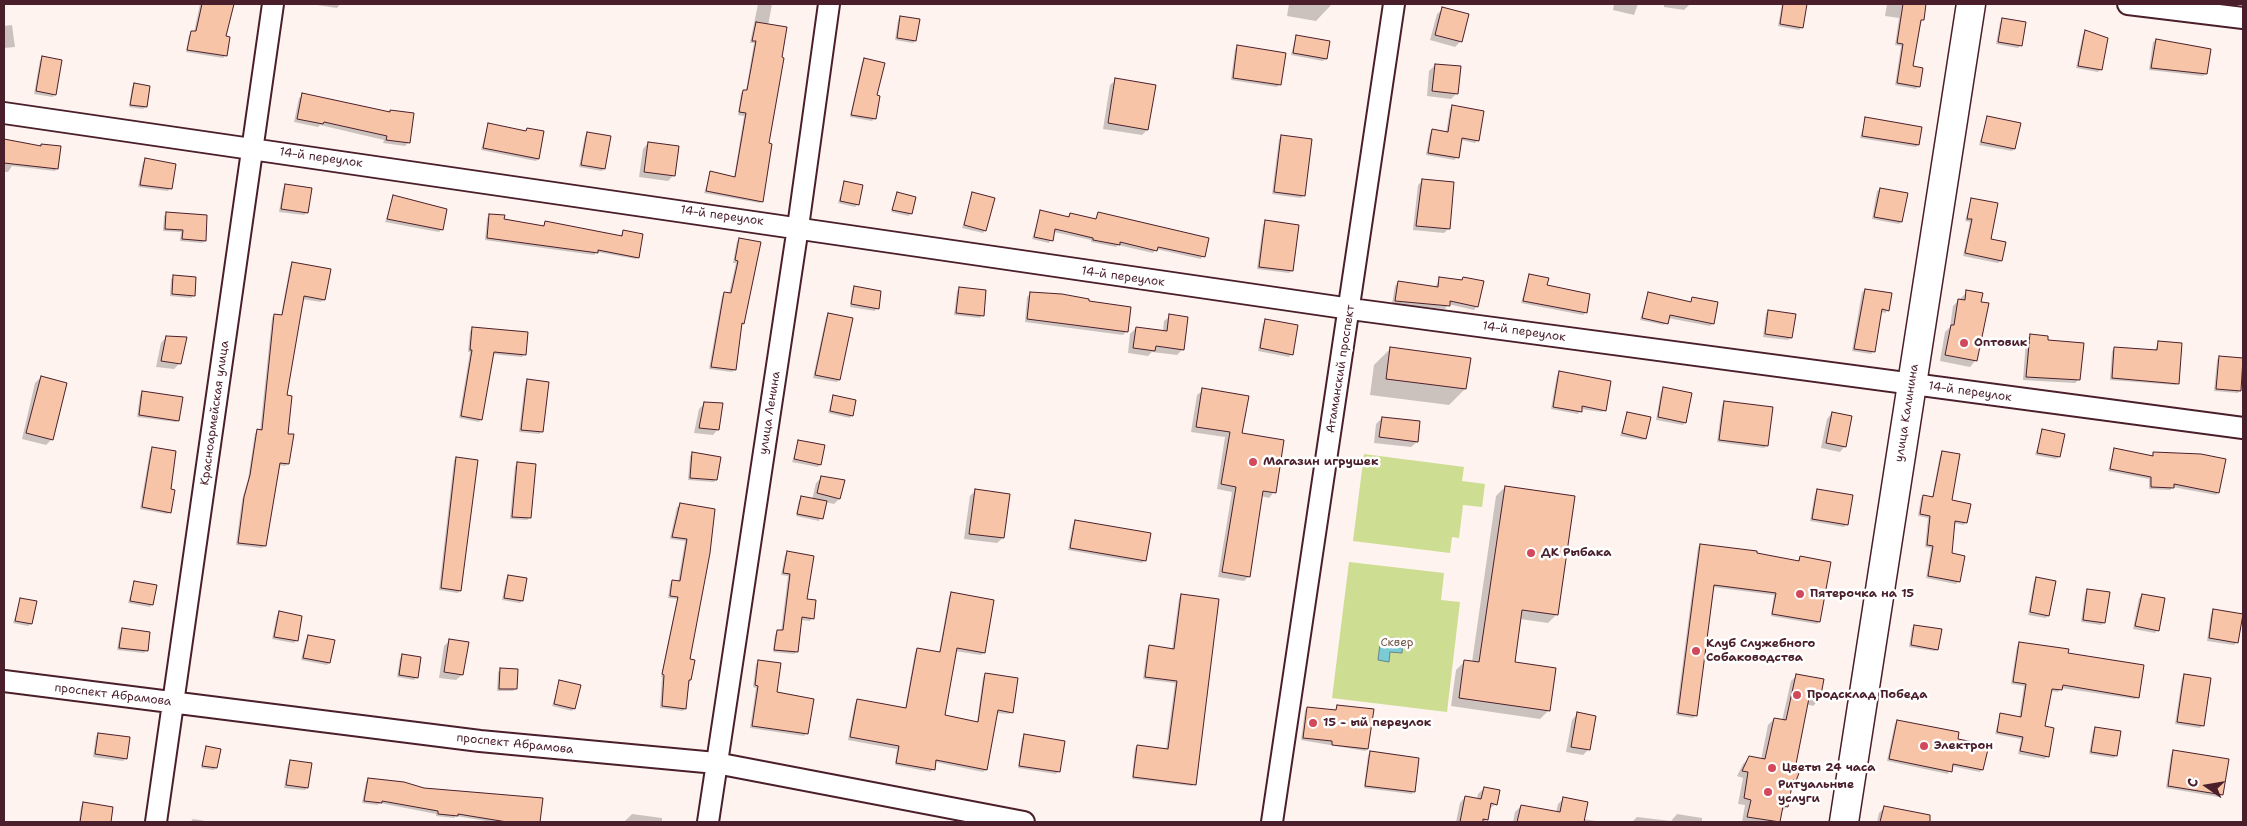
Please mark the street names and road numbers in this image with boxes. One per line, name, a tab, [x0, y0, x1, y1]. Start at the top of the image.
street label: 14-й переулок	[278, 145, 364, 171]
street label: 14-й переулок	[679, 203, 765, 229]
street label: 14-й переулок	[1080, 264, 1166, 290]
street label: Атаманский проспект	[1324, 304, 1358, 434]
street label: 14-й переулок	[1481, 319, 1567, 345]
street label: Красноармейская улица	[198, 340, 232, 486]
street label: улица Калинина	[1892, 363, 1922, 463]
street label: улица Ленина	[756, 370, 784, 456]
street label: 14-й переулок	[1927, 379, 2013, 405]
street label: проспект Абрамова	[54, 681, 172, 709]
street label: проспект Абрамова	[456, 731, 574, 757]

